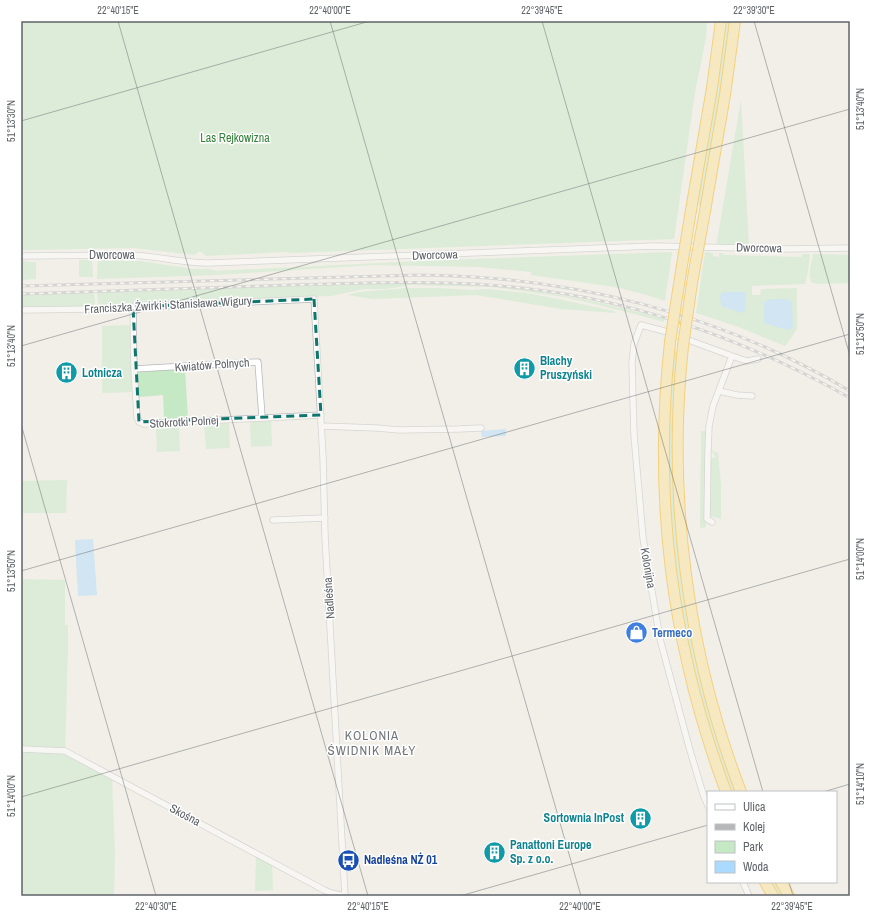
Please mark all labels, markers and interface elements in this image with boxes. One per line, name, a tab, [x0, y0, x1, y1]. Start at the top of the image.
text: 22°40'15"E	[97, 4, 139, 17]
text: 22°40'00"E	[309, 4, 351, 17]
text: 22°39'45"E	[521, 4, 563, 17]
text: 22°39'30"E	[733, 4, 775, 17]
text: 51°13'40"N	[854, 88, 867, 130]
text: 51°13'30"N	[5, 100, 18, 142]
park label: Las Rejkowizna	[200, 130, 270, 146]
street label: Dworcowa	[736, 240, 783, 256]
street label: Dworcowa	[412, 246, 459, 264]
street label: Dworcowa	[89, 247, 135, 263]
street label: Franciszka Żwirki i Stanisława Wigury	[84, 293, 252, 317]
text: 51°13'50"N	[854, 313, 867, 355]
text: 51°13'40"N	[5, 325, 18, 367]
place label: Blachy Pruszyński	[540, 353, 592, 383]
street label: Kwiatów Polnych	[174, 354, 250, 376]
building icon: Blachy Pruszyński	[512, 355, 538, 381]
building icon: Lotnicza	[53, 360, 79, 386]
place label: Lotnicza	[82, 365, 122, 381]
street label: Stokrotki Polnej	[149, 412, 219, 432]
text: 51°14'00"N	[854, 538, 867, 580]
street label: Kolonijna	[637, 546, 660, 590]
text: 51°13'50"N	[5, 550, 18, 592]
street label: Nadleśna	[320, 576, 338, 619]
shop icon: Termeco	[624, 620, 650, 646]
place label: Termeco	[652, 625, 692, 641]
district label: KOLONIA ŚWIDNIK MAŁY	[328, 727, 416, 759]
text: 51°14'10"N	[854, 763, 867, 805]
text: 51°14'00"N	[5, 775, 18, 817]
legend	[707, 791, 837, 883]
text: Ulica	[743, 799, 766, 815]
street label: Skośna	[167, 800, 204, 830]
building icon: Sortownia InPost	[627, 805, 653, 831]
place label: Sortownia InPost	[544, 810, 625, 826]
text: Kolej	[743, 819, 765, 835]
place label: Panattoni Europe Sp. z o.o.	[510, 837, 592, 867]
building icon: Panattoni Europe Sp. z o.o.	[482, 839, 508, 865]
text: Park	[743, 839, 763, 855]
bus stop icon: Nadleśna NŻ 01	[335, 847, 361, 873]
place label: Nadleśna NŻ 01	[364, 852, 438, 868]
text: Woda	[743, 859, 769, 875]
text: 22°40'30"E	[135, 900, 177, 913]
text: 22°40'15"E	[347, 900, 389, 913]
text: 22°40'00"E	[559, 900, 601, 913]
text: 22°39'45"E	[771, 900, 813, 913]

